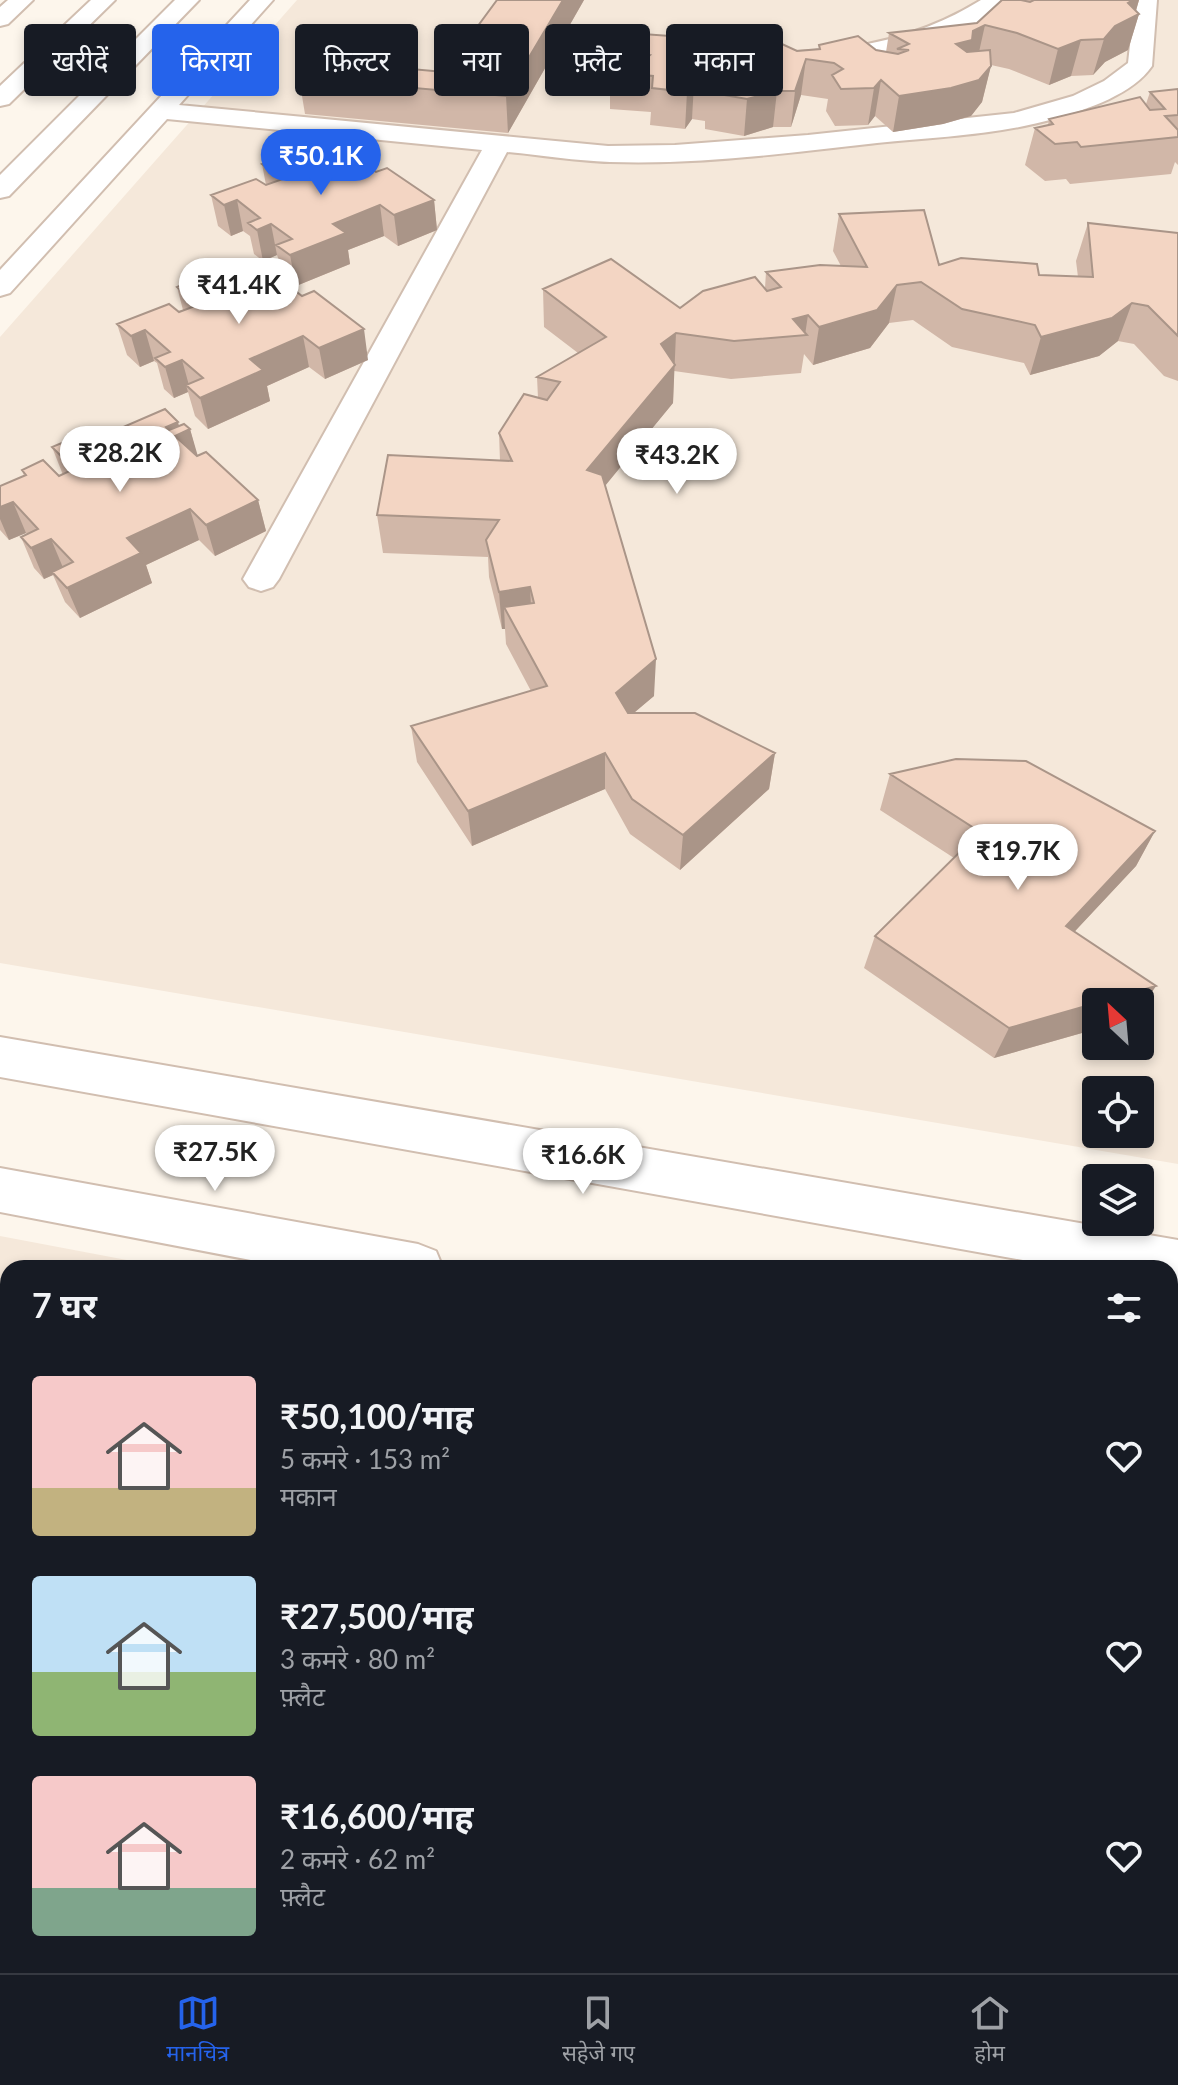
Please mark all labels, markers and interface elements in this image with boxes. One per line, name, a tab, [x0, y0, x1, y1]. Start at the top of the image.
chip: खरीदें	[24, 24, 136, 96]
chip: किराया	[152, 24, 279, 96]
chip: फ़िल्टर	[295, 24, 418, 96]
chip: नया	[434, 24, 529, 96]
chip: फ़्लैट	[545, 24, 650, 96]
chip: मकान	[666, 24, 783, 96]
pin: ₹50.1K	[256, 129, 386, 197]
text: ₹50.1K	[279, 139, 363, 171]
pin: ₹41.4K	[174, 258, 304, 326]
text: ₹41.4K	[197, 268, 281, 300]
pin: ₹28.2K	[55, 426, 185, 494]
pin: ₹43.2K	[612, 428, 742, 496]
text: ₹28.2K	[78, 436, 162, 468]
text: ₹43.2K	[635, 438, 719, 470]
pin: ₹19.7K	[953, 824, 1083, 892]
text: ₹19.7K	[976, 834, 1060, 866]
north arrow	[1082, 988, 1154, 1060]
map controls	[1082, 988, 1154, 1236]
button: locate	[1082, 1076, 1154, 1148]
pin: ₹27.5K	[150, 1125, 280, 1193]
pin: ₹16.6K	[518, 1128, 648, 1196]
text: ₹27.5K	[173, 1135, 257, 1167]
text: ₹16.6K	[541, 1138, 625, 1170]
button: layers	[1082, 1164, 1154, 1236]
text: 7 घर	[32, 1284, 97, 1325]
icon: filters	[1102, 1286, 1146, 1330]
text: ₹50,100/माह	[280, 1395, 474, 1436]
icon: home	[96, 1408, 192, 1504]
icon: heart	[1102, 1434, 1146, 1478]
text: 5 कमरे · 153 m²	[280, 1443, 450, 1475]
text: मकान	[280, 1480, 337, 1512]
text: ₹27,500/माह	[280, 1595, 474, 1636]
icon: home	[96, 1608, 192, 1704]
icon: heart	[1102, 1634, 1146, 1678]
text: 3 कमरे · 80 m²	[280, 1643, 435, 1675]
text: फ़्लैट	[280, 1680, 325, 1712]
text: ₹16,600/माह	[280, 1795, 474, 1836]
icon: home	[96, 1808, 192, 1904]
icon: heart	[1102, 1834, 1146, 1878]
text: 2 कमरे · 62 m²	[280, 1843, 435, 1875]
text: फ़्लैट	[280, 1880, 325, 1912]
tab: मानचित्र	[166, 1991, 229, 2070]
tab: सहेजे गए	[562, 1991, 635, 2070]
tab: होम	[968, 1991, 1012, 2070]

